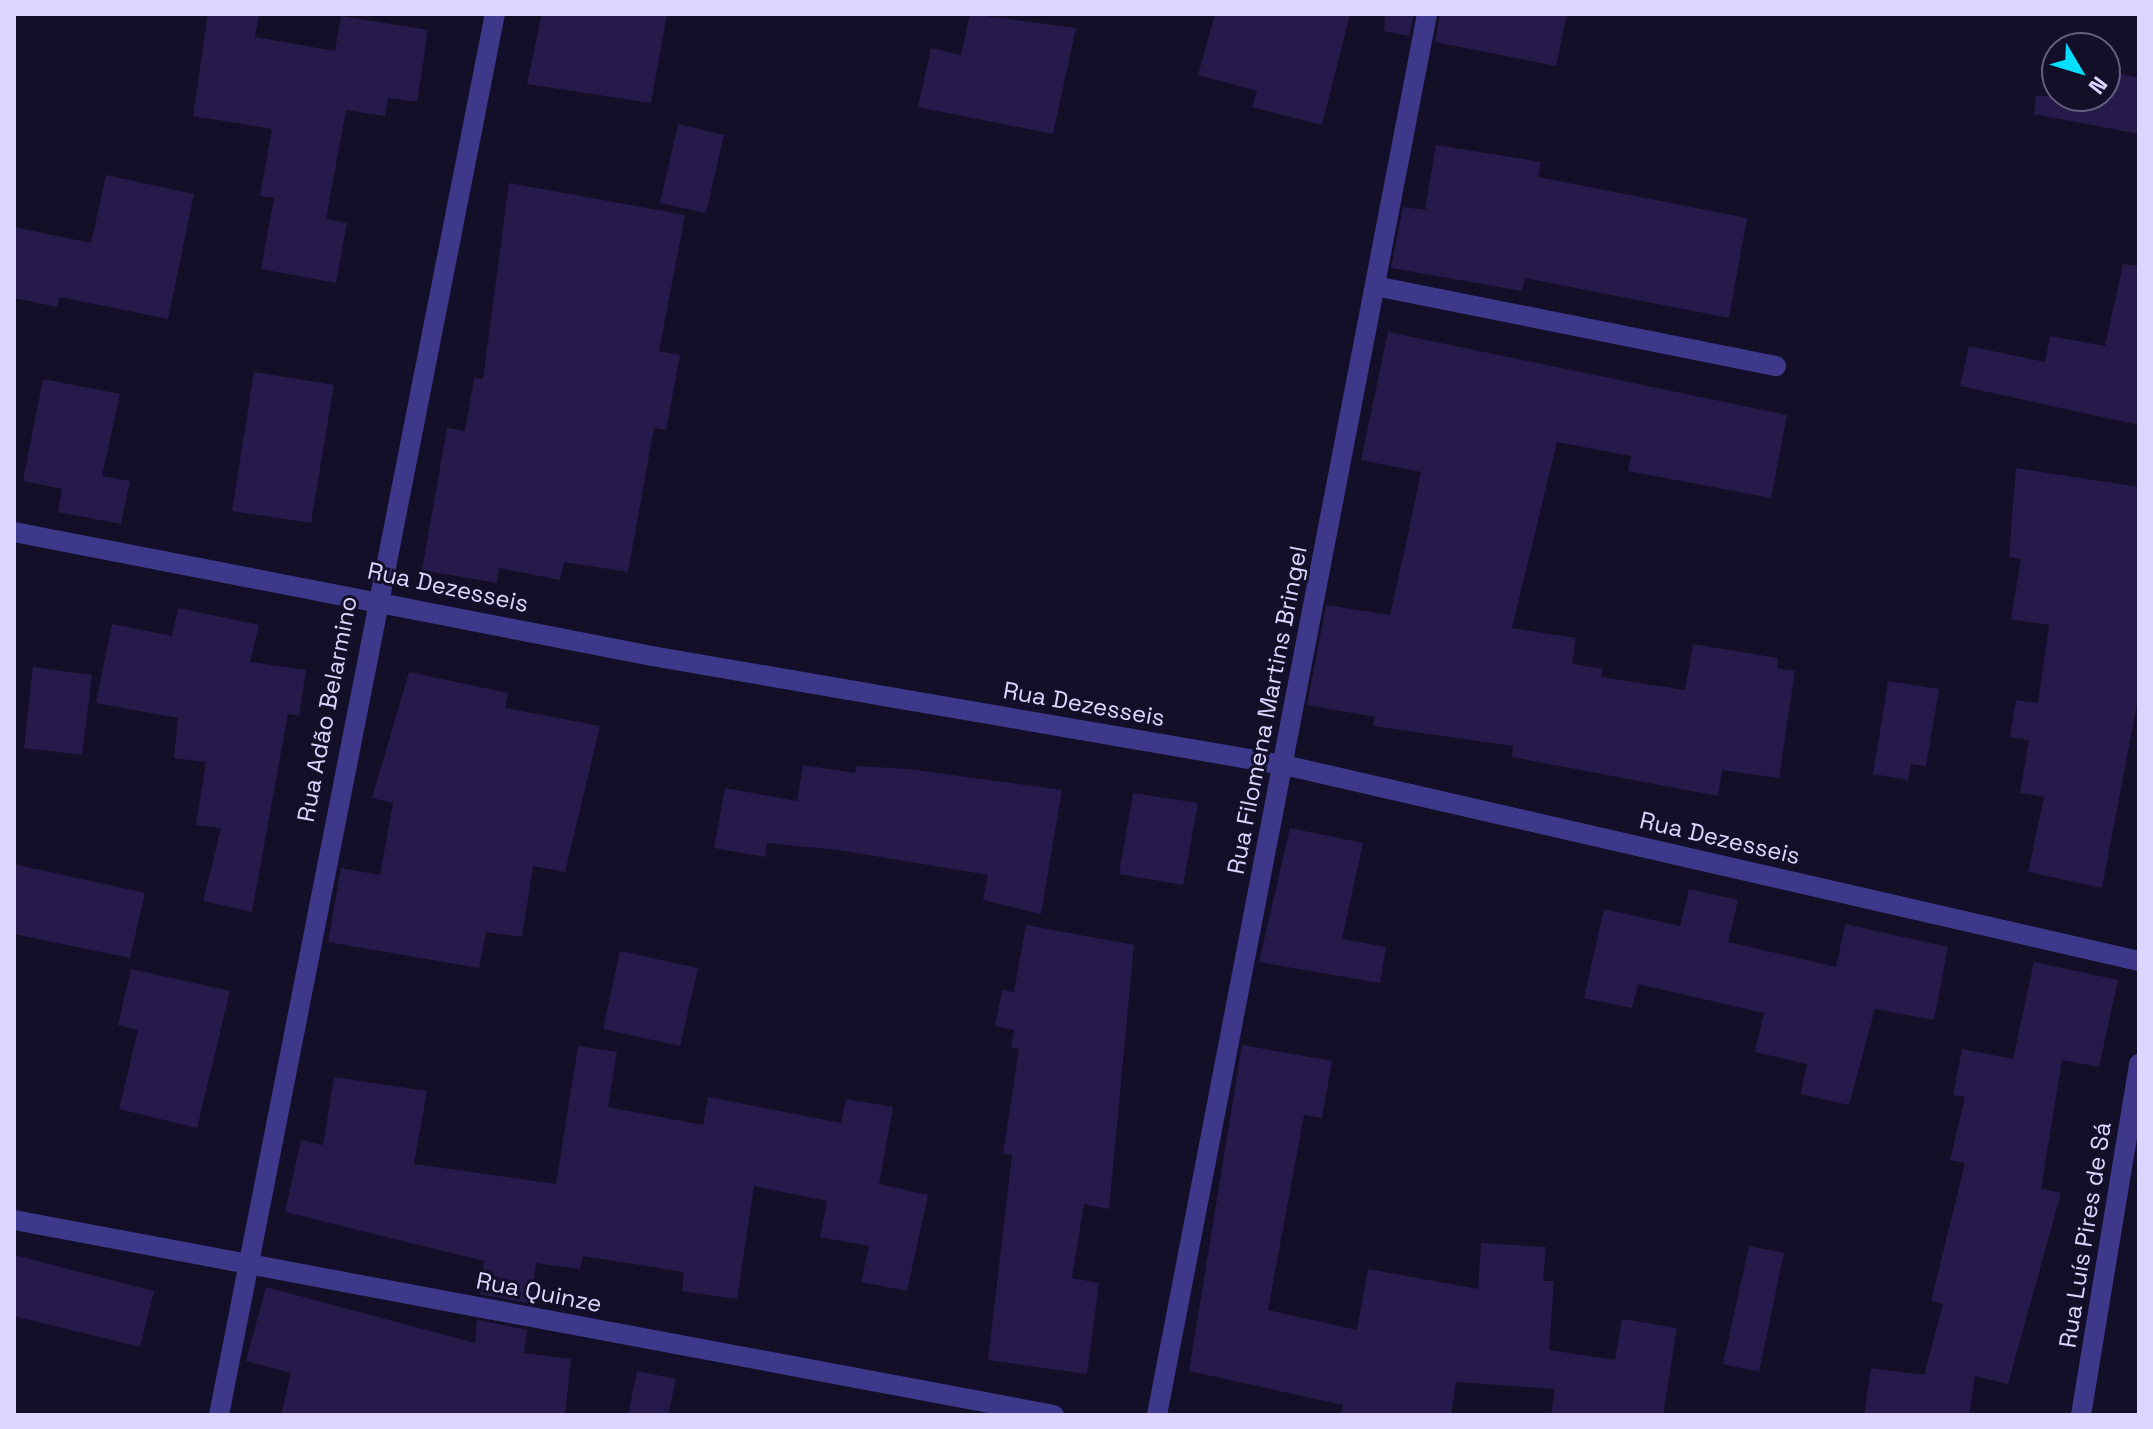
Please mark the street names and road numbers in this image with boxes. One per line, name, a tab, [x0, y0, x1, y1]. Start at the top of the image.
street label: Rua Filomena Martins Bringel	[1221, 543, 1313, 877]
street label: Rua Dezesseis	[365, 556, 531, 618]
street label: Rua Adão Belarmino	[291, 594, 363, 824]
street label: Rua Dezesseis	[1001, 676, 1167, 732]
street label: Rua Dezesseis	[1637, 806, 1803, 870]
street label: Rua Luís Pires de Sá	[2053, 1120, 2117, 1350]
street label: Rua Quinze	[474, 1266, 604, 1318]

